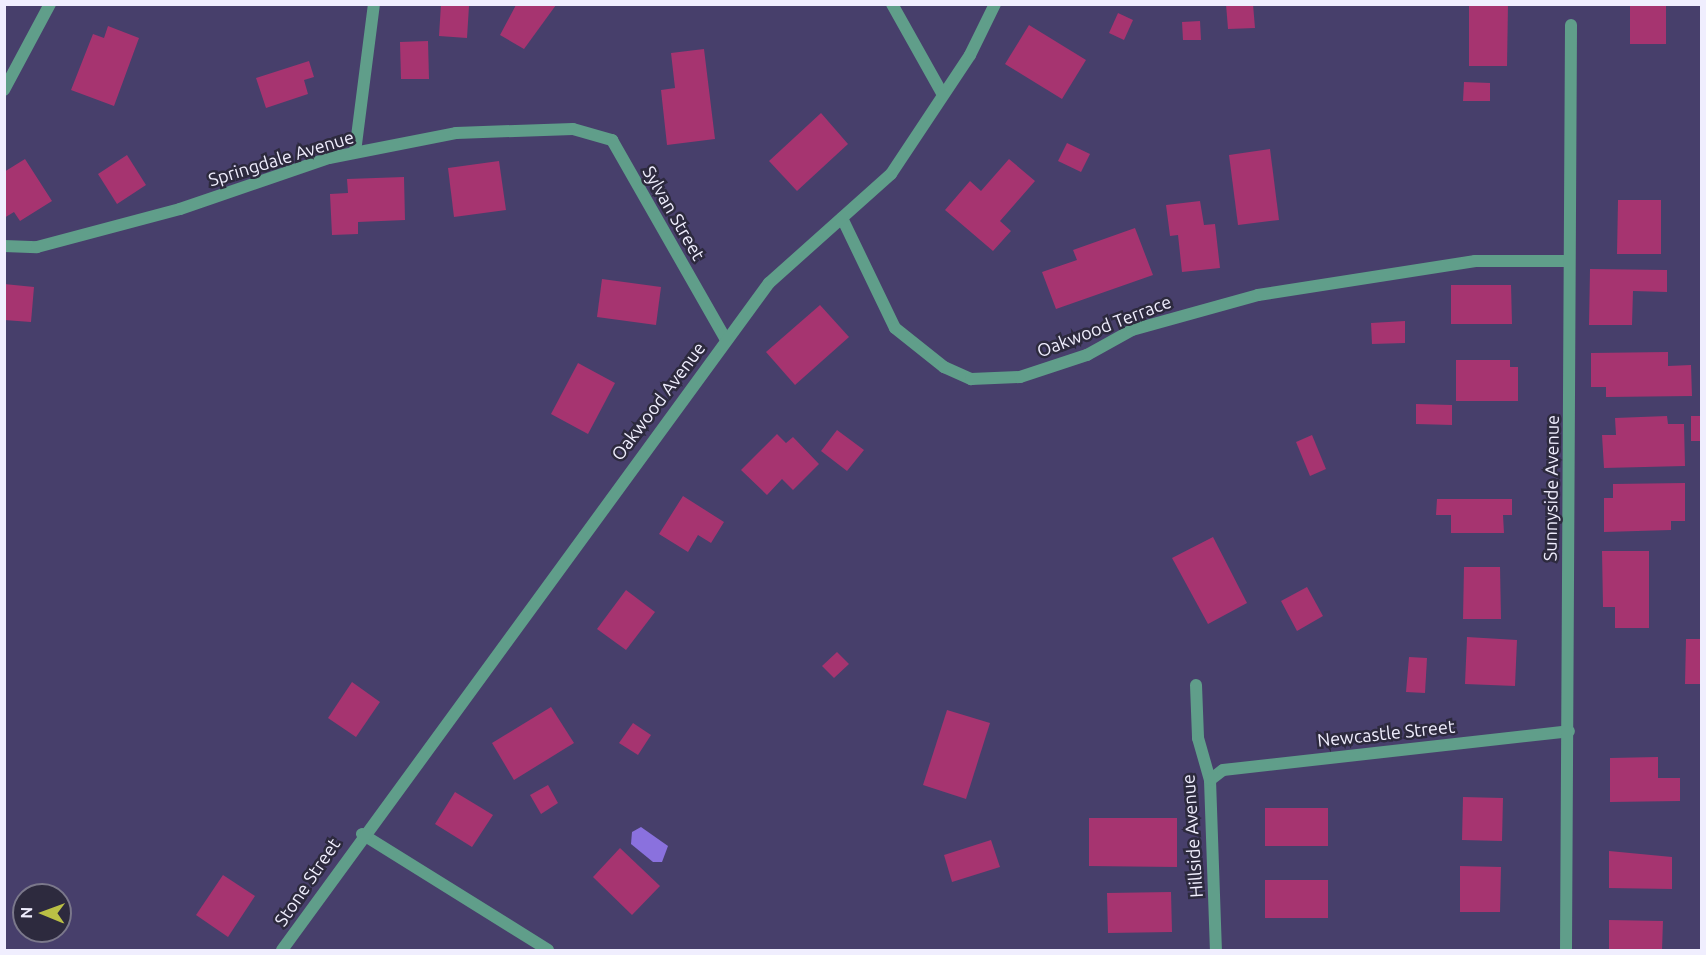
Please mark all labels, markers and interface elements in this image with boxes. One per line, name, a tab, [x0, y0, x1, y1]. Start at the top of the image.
street label: Springdale Avenue	[206, 126, 356, 190]
street label: Sylvan Street	[638, 162, 710, 264]
street label: Oakwood Terrace	[1034, 290, 1174, 362]
street label: Oakwood Avenue	[606, 338, 710, 464]
street label: Sunnyside Avenue	[1539, 415, 1563, 561]
street label: Newcastle Street	[1316, 715, 1456, 751]
street label: Hillside Avenue	[1177, 774, 1207, 898]
street label: Stone Street	[270, 834, 344, 930]
north arrow	[12, 883, 72, 943]
text: N	[17, 907, 35, 919]

